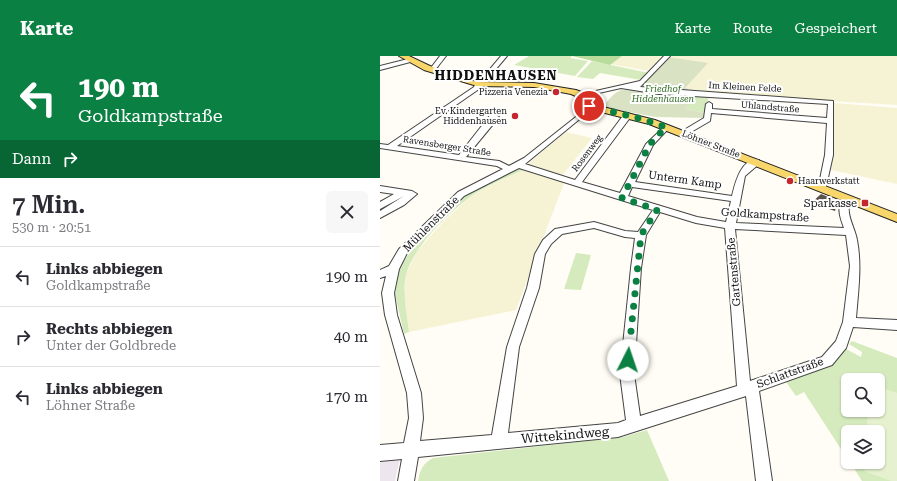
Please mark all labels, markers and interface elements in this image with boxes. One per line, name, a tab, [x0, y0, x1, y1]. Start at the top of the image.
text: Karte	[20, 17, 74, 40]
text: Karte	[675, 20, 711, 36]
text: Route	[733, 20, 773, 36]
text: Gespeichert	[795, 20, 877, 36]
district label: HIDDENHAUSEN	[434, 68, 558, 83]
text: 190 m	[78, 71, 159, 104]
icon: left	[12, 72, 64, 124]
street label: Im Kleinen Felde	[708, 80, 782, 94]
park label: Friedhof Hiddenhausen	[631, 84, 695, 104]
place label: Pizzeria Venezia	[479, 87, 548, 97]
marker: Pizzeria Venezia	[551, 87, 561, 97]
pin	[572, 89, 606, 123]
icon: arrive	[578, 95, 600, 117]
street label: Uhlandstraße	[740, 99, 800, 115]
text: Goldkampstraße	[78, 105, 223, 126]
place label: Ev. Kindergarten Hiddenhausen	[435, 106, 507, 126]
marker: Ev. Kindergarten Hiddenhausen	[510, 111, 520, 121]
street label: Löhner Straße	[680, 128, 742, 160]
street label: Rosenweg	[570, 132, 605, 174]
street label: Ravensberger Straße	[402, 134, 492, 158]
icon: right	[59, 148, 81, 170]
text: Dann	[12, 150, 51, 168]
street label: Unterm Kamp	[647, 168, 723, 192]
marker: Haarwerkstatt	[785, 176, 795, 186]
place label: Haarwerkstatt	[798, 176, 860, 186]
text: 7 Min.	[12, 191, 85, 219]
button: close	[326, 191, 368, 233]
street label: Mühlenstraße	[400, 193, 462, 255]
place label: Sparkasse	[804, 197, 857, 210]
marker: Sparkasse	[860, 198, 870, 208]
street label: Goldkampstraße	[720, 205, 810, 225]
text: 530 m · 20:51	[12, 220, 91, 235]
street label: Gartenstraße	[725, 237, 743, 307]
text: Links abbiegen	[46, 260, 163, 278]
icon: left	[12, 266, 34, 288]
text: 190 m	[325, 268, 368, 286]
text: Goldkampstraße	[46, 278, 150, 293]
text: Rechts abbiegen	[46, 320, 173, 338]
icon: right	[12, 326, 34, 348]
text: 40 m	[334, 328, 368, 346]
text: Unter der Goldbrede	[46, 338, 176, 353]
position arrow	[607, 339, 649, 381]
street label: Schlattstraße	[755, 355, 825, 391]
map controls	[841, 373, 885, 469]
button: search	[841, 373, 885, 417]
text: Links abbiegen	[46, 380, 163, 398]
icon: left	[12, 386, 34, 408]
text: 170 m	[325, 388, 368, 406]
text: Löhner Straße	[46, 398, 135, 413]
street label: Wittekindweg	[520, 424, 610, 446]
button: layers	[841, 425, 885, 469]

